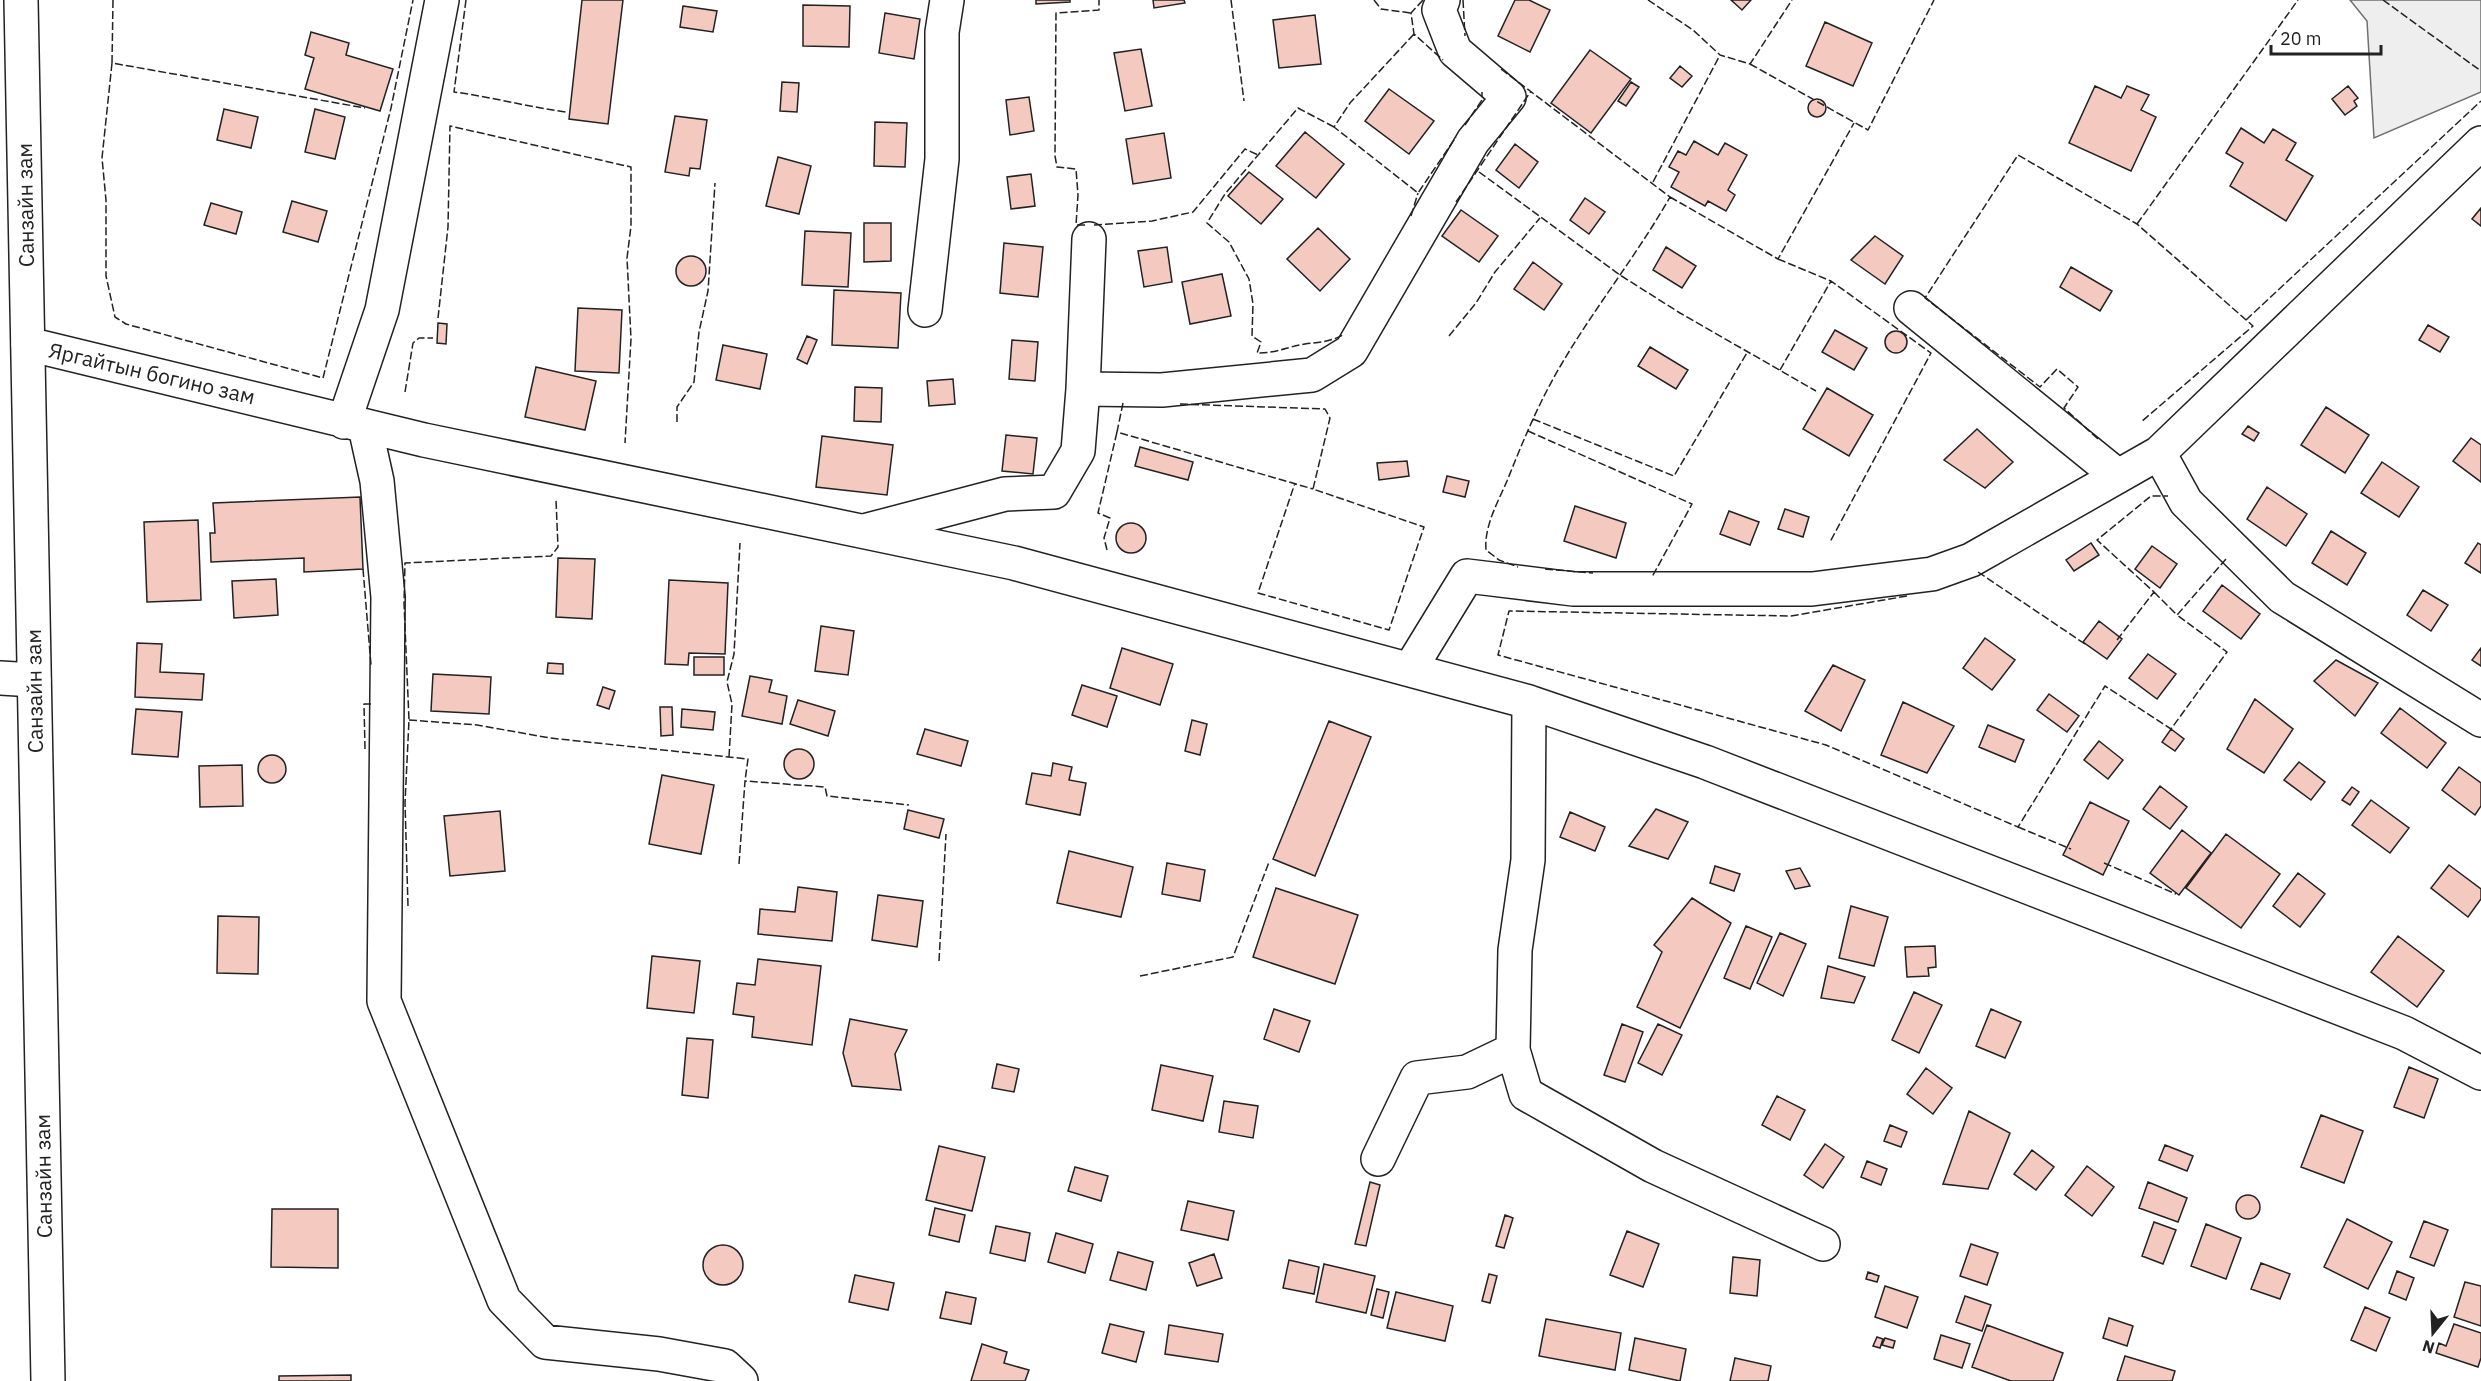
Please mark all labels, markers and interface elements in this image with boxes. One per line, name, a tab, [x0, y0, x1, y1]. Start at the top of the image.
scale bar	[2271, 18, 2380, 56]
text: 20 m	[2280, 27, 2322, 50]
street label: Санзайн зам	[10, 143, 40, 267]
street label: Яргайтын богино зам	[46, 336, 258, 410]
street label: Санзайн зам	[19, 629, 49, 753]
street label: Санзайн зам	[28, 1114, 58, 1238]
north arrow	[2403, 1303, 2463, 1363]
text: N	[2420, 1336, 2437, 1359]

